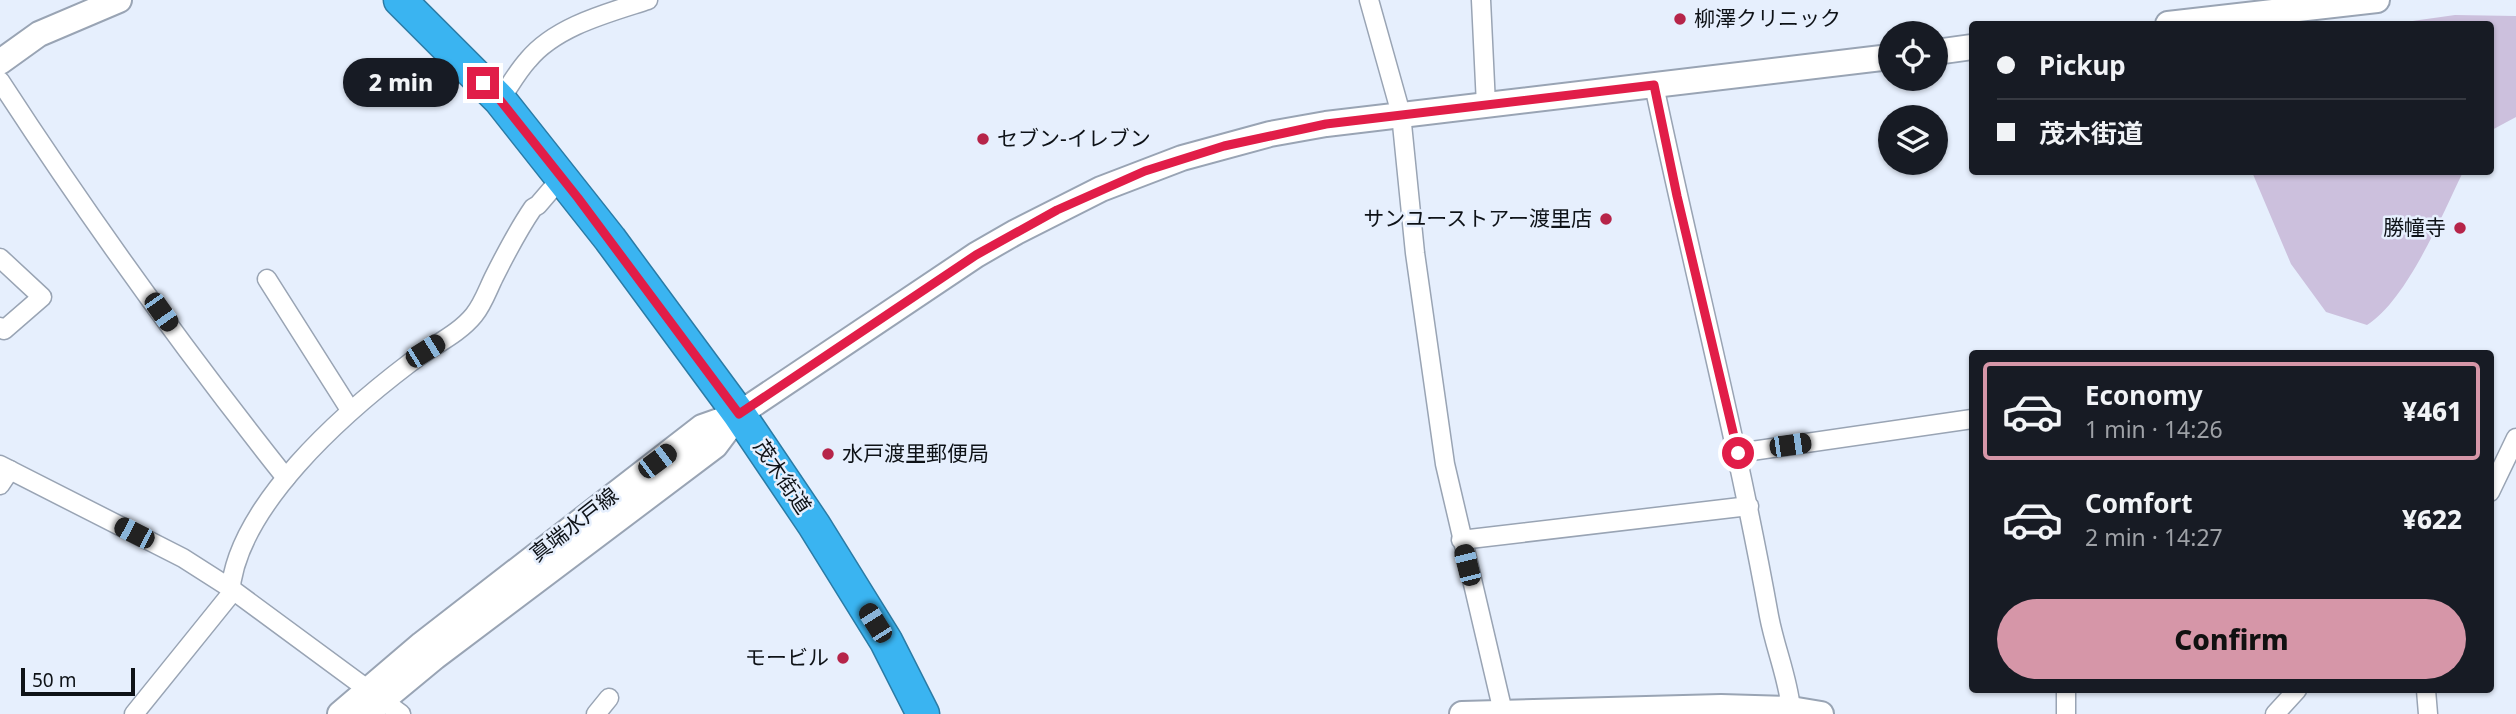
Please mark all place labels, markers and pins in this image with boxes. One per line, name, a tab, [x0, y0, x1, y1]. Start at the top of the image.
place label: 柳澤クリニック	[1694, 4, 1841, 32]
marker: 柳澤クリニック	[1672, 11, 1688, 27]
place label: セブン-イレブン	[997, 124, 1151, 152]
marker: セブン-イレブン	[975, 131, 991, 147]
place label: サンユーストアー渡里店	[1363, 204, 1592, 232]
marker: サンユーストアー渡里店	[1598, 211, 1614, 227]
place label: 勝幢寺	[2383, 213, 2446, 241]
marker: 勝幢寺	[2452, 220, 2468, 236]
place label: 水戸渡里郵便局	[842, 439, 989, 467]
marker: 水戸渡里郵便局	[820, 446, 836, 462]
place label: モービル	[745, 643, 829, 671]
marker: モービル	[835, 650, 851, 666]

